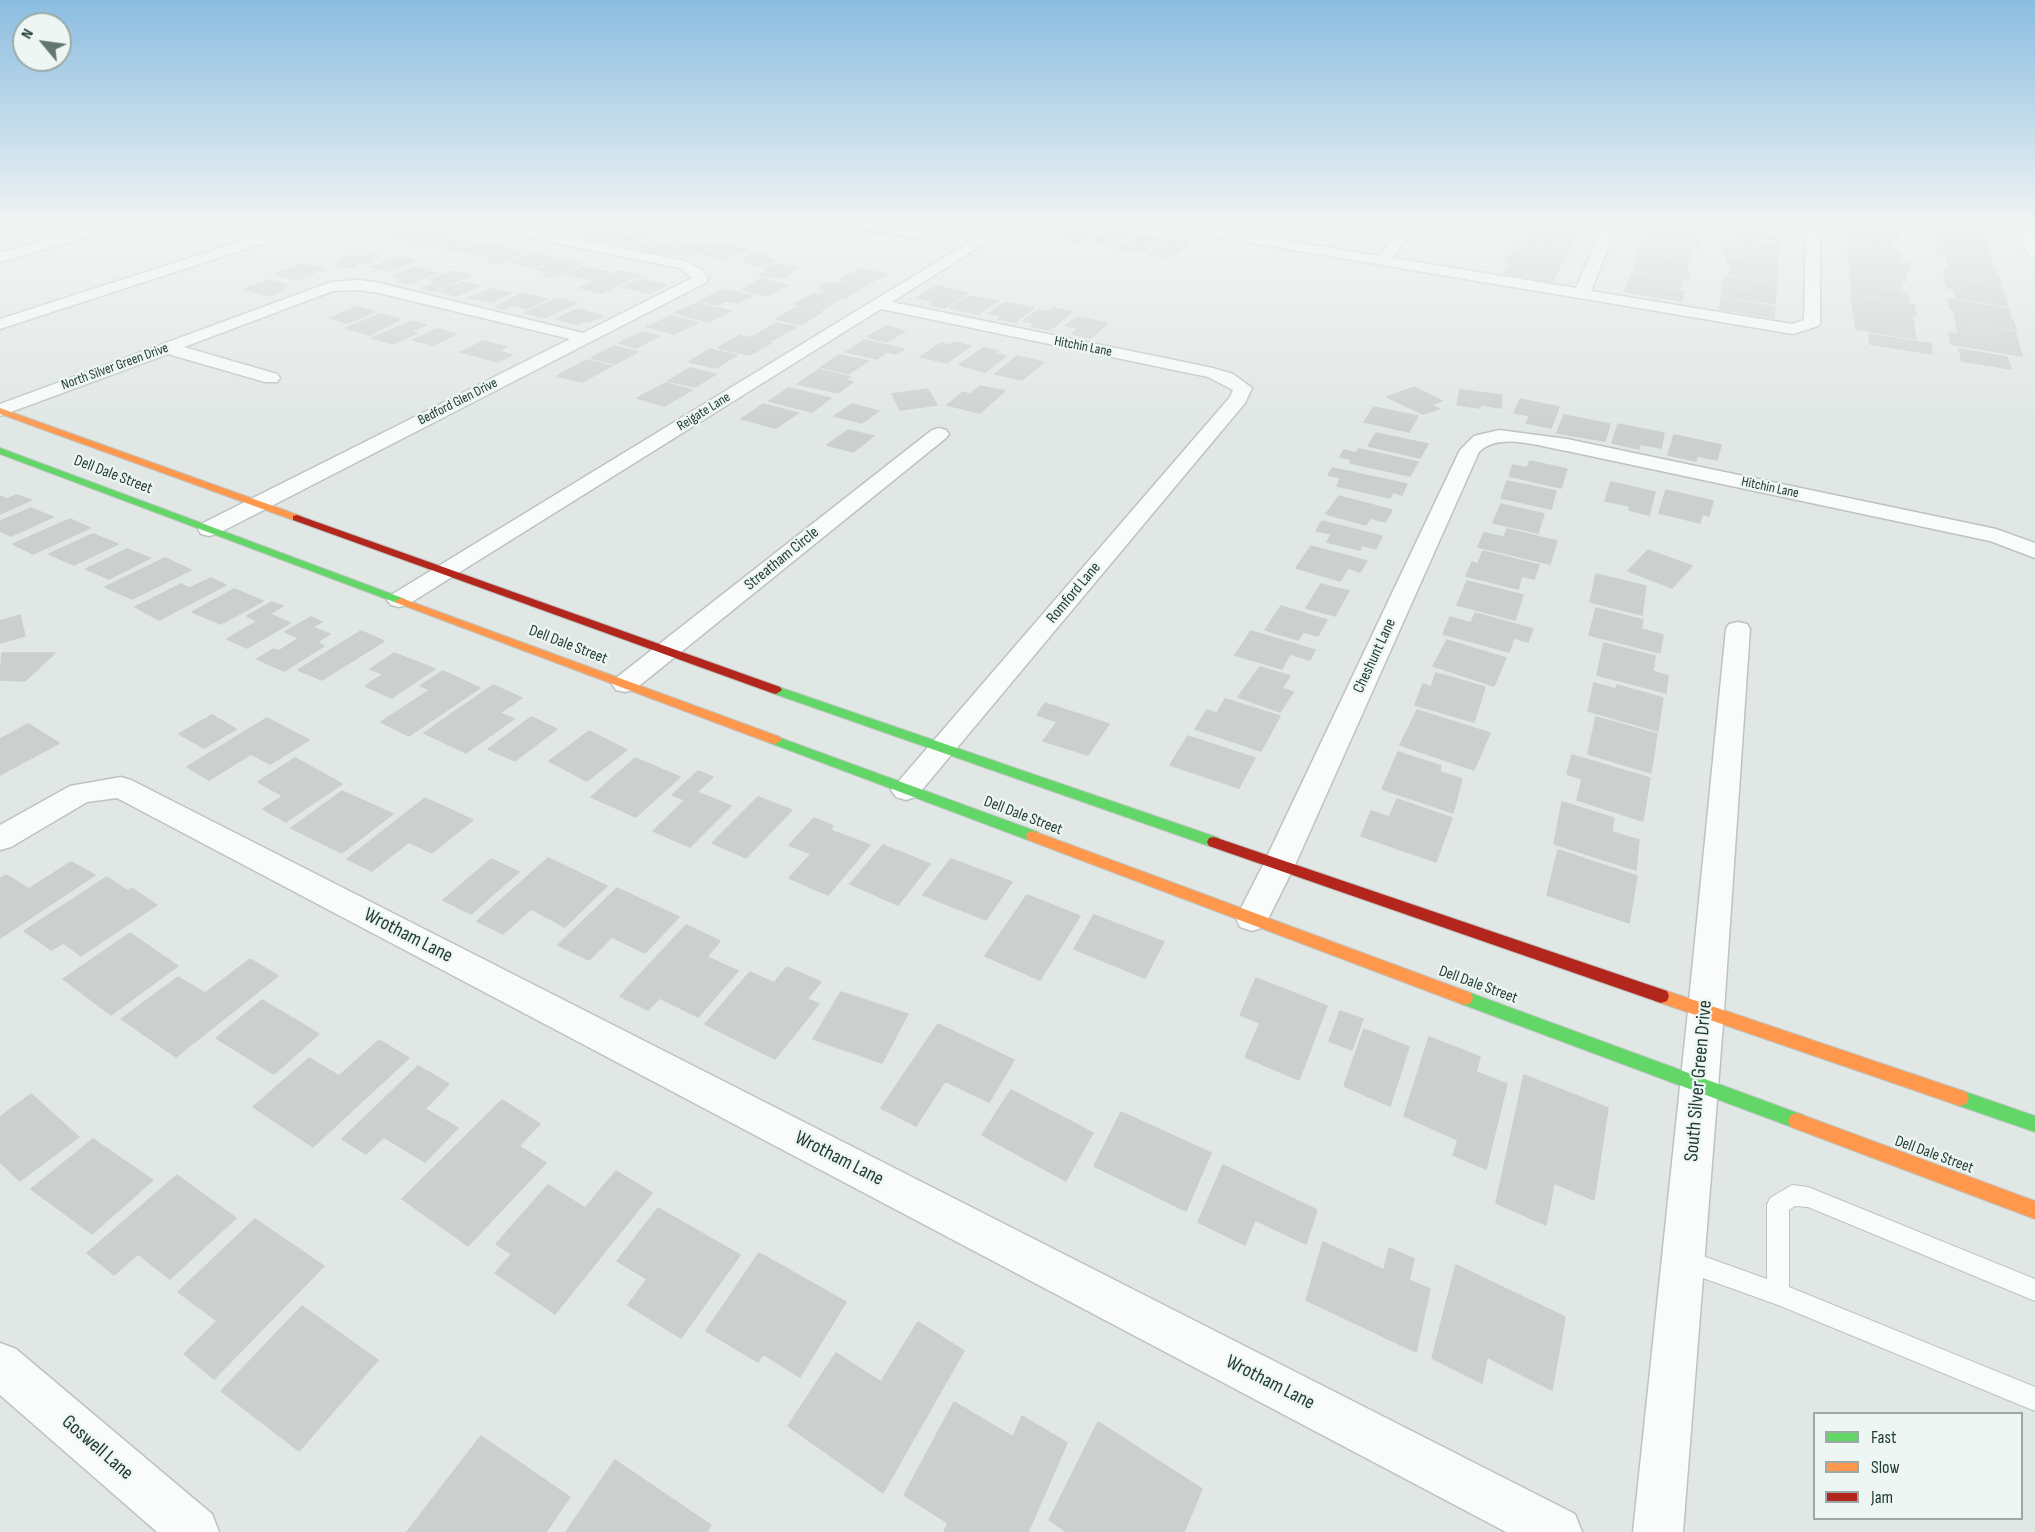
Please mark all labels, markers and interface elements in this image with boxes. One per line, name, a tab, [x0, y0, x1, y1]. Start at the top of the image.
north arrow	[12, 12, 72, 72]
text: N	[17, 26, 38, 42]
street label: Hitchin Lane	[1053, 333, 1113, 361]
street label: North Silver Green Drive	[59, 340, 171, 394]
street label: Bedford Glen Drive	[415, 375, 501, 429]
street label: Reigate Lane	[674, 389, 734, 435]
street label: Dell Dale Street	[71, 451, 155, 499]
street label: Hitchin Lane	[1740, 474, 1800, 502]
street label: Streatham Circle	[741, 523, 823, 595]
street label: Romford Lane	[1043, 559, 1105, 627]
street label: Cheshunt Lane	[1349, 616, 1401, 696]
street label: Dell Dale Street	[526, 621, 610, 669]
street label: Dell Dale Street	[981, 792, 1065, 840]
street label: Wrotham Lane	[360, 903, 456, 969]
street label: Dell Dale Street	[1436, 962, 1520, 1008]
street label: South Silver Green Drive	[1680, 999, 1718, 1163]
street label: Wrotham Lane	[791, 1126, 887, 1192]
street label: Dell Dale Street	[1892, 1132, 1976, 1178]
street label: Wrotham Lane	[1222, 1350, 1318, 1416]
street label: Goswell Lane	[56, 1410, 138, 1486]
legend	[1813, 1412, 2023, 1520]
text: Fast	[1871, 1427, 1896, 1448]
text: Slow	[1871, 1457, 1900, 1478]
text: Jam	[1871, 1487, 1893, 1508]

